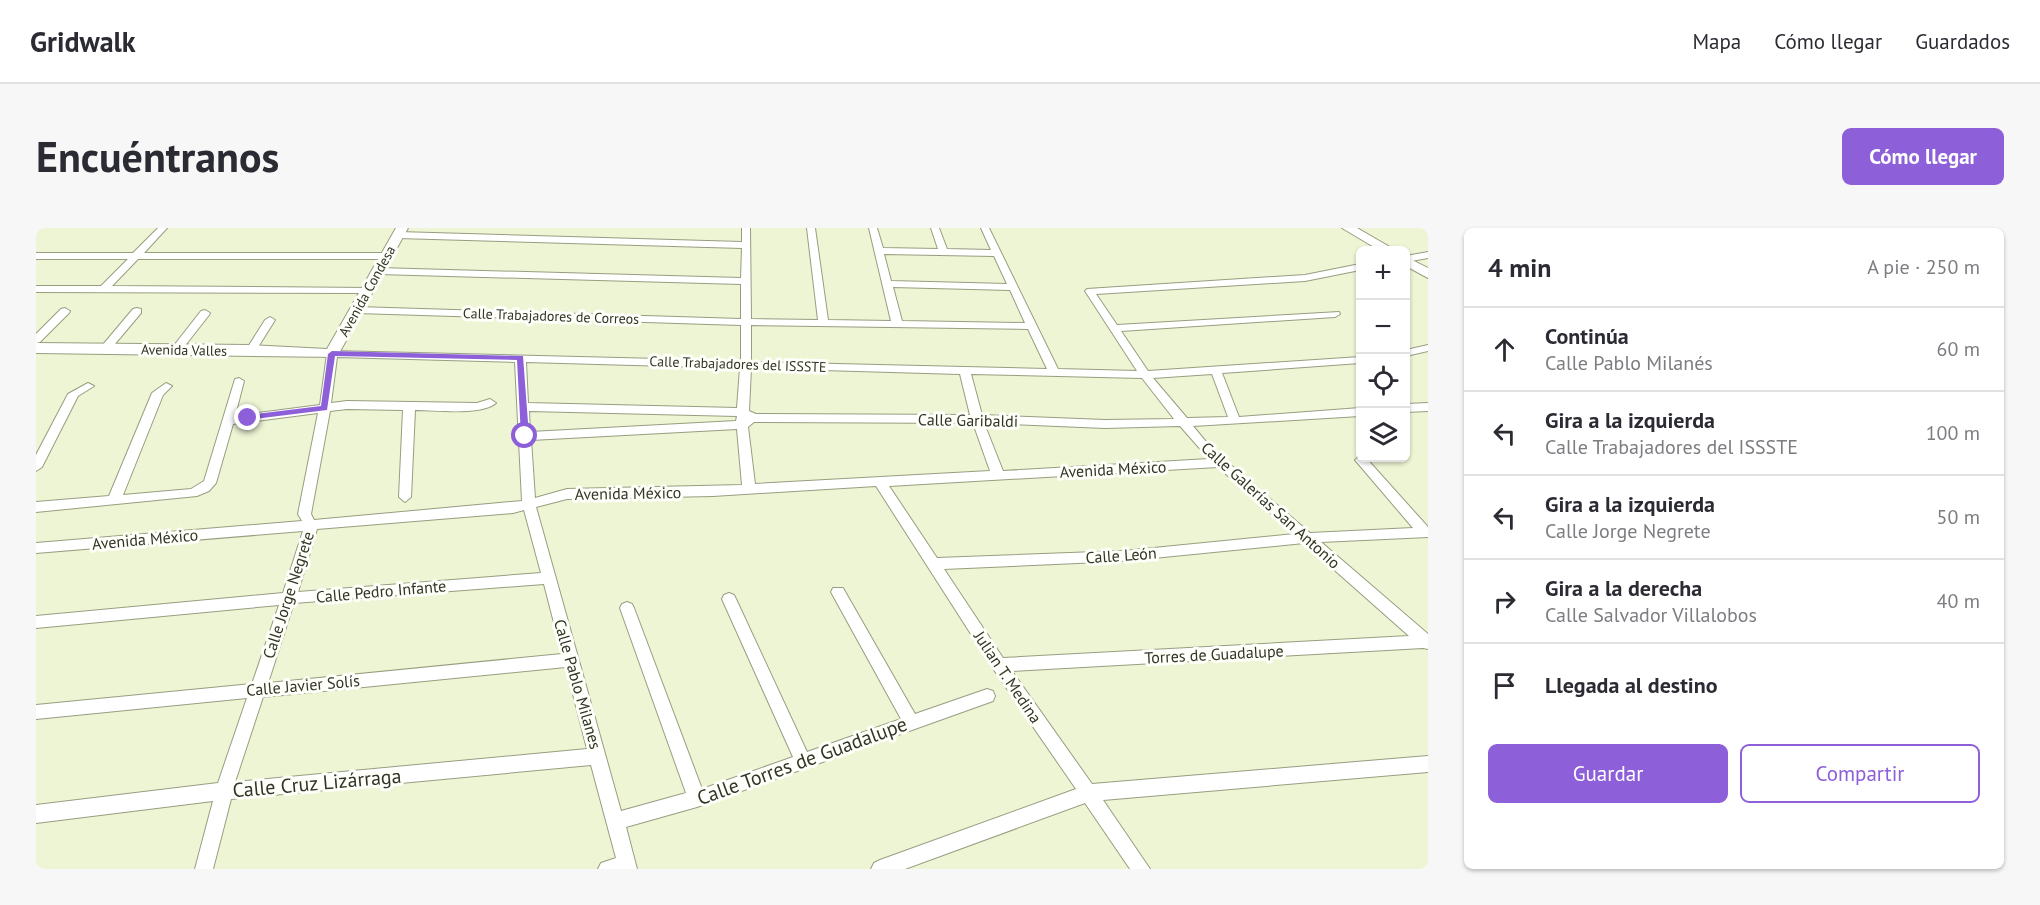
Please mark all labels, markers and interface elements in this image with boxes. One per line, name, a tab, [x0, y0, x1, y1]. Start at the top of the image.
text: Gridwalk	[30, 23, 136, 60]
text: Mapa	[1692, 28, 1741, 55]
text: Cómo llegar	[1774, 28, 1882, 55]
text: Guardados	[1915, 28, 2010, 55]
button: Cómo llegar	[1842, 128, 2004, 185]
text: Encuéntranos	[36, 129, 279, 184]
street label: Avenida Condesa	[335, 242, 399, 340]
map controls	[1356, 246, 1410, 462]
button: +	[1356, 246, 1410, 300]
text: 4 min	[1488, 251, 1551, 284]
text: A pie · 250 m	[1867, 254, 1980, 280]
button: −	[1356, 300, 1410, 354]
street label: Calle Trabajadores de Correos	[463, 304, 640, 328]
text: Continúa	[1545, 322, 1629, 350]
icon: ahead	[1488, 333, 1521, 366]
text: 60 m	[1937, 336, 1980, 362]
street label: Avenida Valles	[141, 340, 227, 360]
text: Calle Pablo Milanés	[1545, 350, 1713, 376]
street label: Calle Trabajadores del ISSSTE	[649, 352, 827, 376]
button: locate	[1356, 354, 1410, 408]
route end	[234, 404, 260, 430]
text: Gira a la izquierda	[1545, 406, 1715, 434]
button: layers	[1356, 408, 1410, 462]
street label: Calle Garibaldi	[918, 409, 1018, 431]
icon: left	[1488, 417, 1521, 450]
text: 100 m	[1926, 420, 1980, 446]
route start	[511, 422, 537, 448]
text: Calle Trabajadores del ISSSTE	[1545, 434, 1798, 460]
street label: Calle Galerías San Antonio	[1197, 437, 1345, 573]
street label: Avenida México	[1059, 456, 1167, 482]
street label: Avenida México	[574, 482, 682, 504]
text: Gira a la izquierda	[1545, 490, 1715, 518]
icon: left	[1488, 501, 1521, 534]
text: 50 m	[1937, 504, 1980, 530]
text: Calle Jorge Negrete	[1545, 518, 1711, 544]
street label: Avenida México	[91, 524, 199, 554]
street label: Calle Jorge Negrete	[258, 529, 318, 661]
street label: Calle León	[1085, 543, 1157, 567]
text: Gira a la derecha	[1545, 574, 1702, 602]
street label: Calle Pedro Infante	[315, 575, 447, 607]
icon: right	[1488, 585, 1521, 618]
text: 40 m	[1937, 588, 1980, 614]
text: Calle Salvador Villalobos	[1545, 602, 1757, 628]
street label: Calle Pablo Milanes	[550, 617, 606, 752]
street label: Julian T. Medina	[969, 626, 1046, 727]
street label: Torres de Guadalupe	[1144, 640, 1284, 668]
icon: arrive	[1488, 669, 1521, 702]
street label: Calle Javier Solís	[245, 670, 361, 700]
text: Llegada al destino	[1545, 671, 1718, 699]
street label: Calle Torres de Guadalupe	[693, 711, 911, 811]
button: Guardar	[1488, 744, 1728, 803]
button: Compartir	[1740, 744, 1980, 803]
street label: Calle Cruz Lizárraga	[232, 763, 402, 803]

